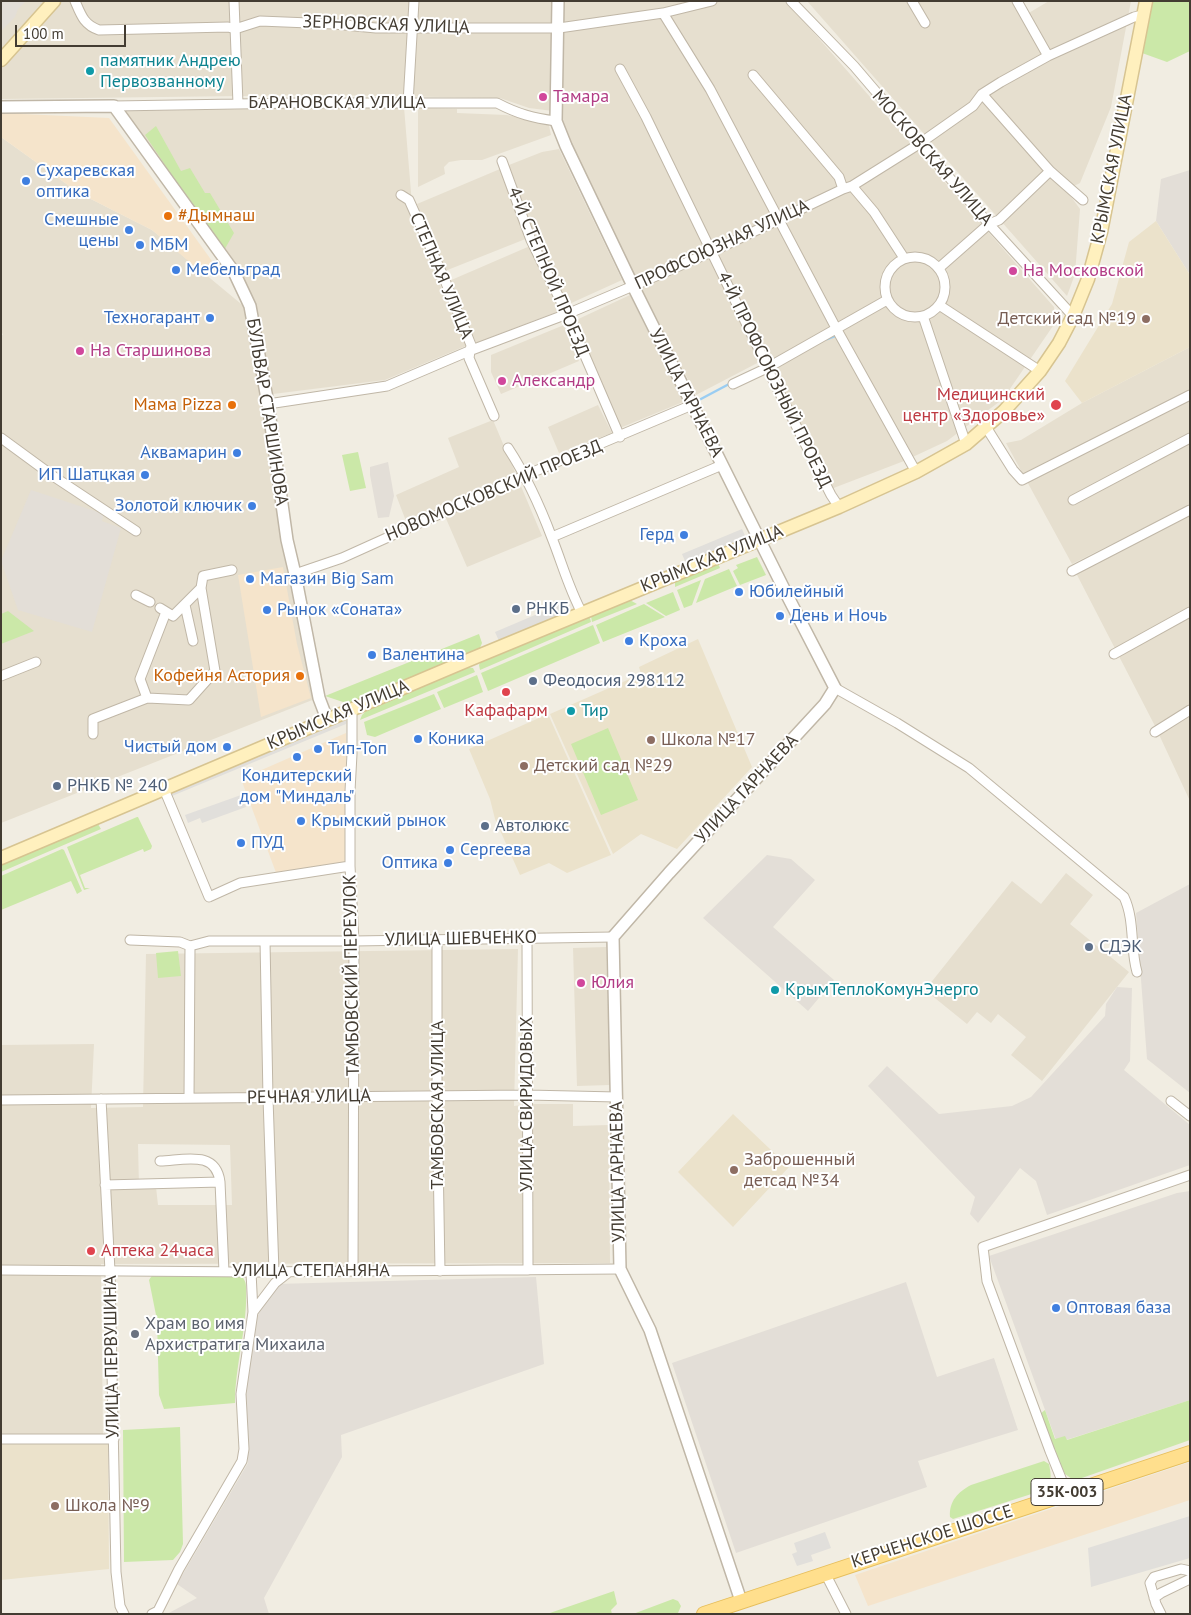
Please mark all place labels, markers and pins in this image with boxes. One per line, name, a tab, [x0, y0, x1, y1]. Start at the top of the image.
place label: памятник Андрею Первозванному	[100, 50, 241, 92]
marker: памятник Андрею Первозванному	[84, 65, 96, 77]
place label: Тамара	[553, 86, 609, 108]
marker: Тамара	[537, 91, 549, 103]
place label: Сухаревская оптика	[36, 160, 135, 202]
marker: Сухаревская оптика	[20, 175, 32, 187]
place label: #Дымнаш	[178, 205, 255, 227]
place label: Смешные цены	[44, 209, 119, 252]
marker: #Дымнаш	[162, 210, 174, 222]
marker: Смешные цены	[123, 224, 135, 236]
place label: МБМ	[150, 234, 188, 256]
marker: МБМ	[134, 239, 146, 251]
place label: Мебельград	[186, 259, 280, 281]
place label: На Московской	[1023, 260, 1144, 282]
marker: Мебельград	[170, 264, 182, 276]
marker: На Московской	[1007, 265, 1019, 277]
place label: Техногарант	[104, 307, 200, 329]
place label: Детский сад №19	[998, 308, 1136, 330]
marker: Техногарант	[204, 312, 216, 324]
marker: Детский сад №19	[1140, 313, 1152, 325]
place label: На Старшинова	[90, 340, 211, 362]
marker: На Старшинова	[74, 345, 86, 357]
place label: Александр	[512, 370, 595, 392]
marker: Александр	[496, 375, 508, 387]
place label: Медицинский центр «Здоровье»	[903, 384, 1045, 426]
place label: Мама Pizza	[134, 394, 222, 416]
marker: Медицинский центр «Здоровье»	[1049, 398, 1063, 412]
marker: Мама Pizza	[226, 399, 238, 411]
place label: Аквамарин	[140, 442, 227, 464]
marker: Аквамарин	[231, 447, 243, 459]
place label: ИП Шатцкая	[38, 464, 135, 486]
marker: ИП Шатцкая	[139, 469, 151, 481]
place label: Золотой ключик	[115, 495, 242, 517]
marker: Золотой ключик	[246, 500, 258, 512]
place label: Герд	[640, 524, 674, 546]
marker: Герд	[678, 529, 690, 541]
place label: Магазин Big Sam	[260, 568, 394, 590]
marker: Магазин Big Sam	[244, 573, 256, 585]
place label: Юбилейный	[749, 581, 844, 603]
marker: Юбилейный	[733, 586, 745, 598]
place label: РНКБ	[526, 598, 569, 620]
place label: Рынок «Соната»	[277, 599, 402, 621]
marker: РНКБ	[510, 603, 522, 615]
marker: Рынок «Соната»	[261, 604, 273, 616]
place label: День и Ночь	[790, 605, 887, 627]
marker: День и Ночь	[774, 610, 786, 622]
place label: Кроха	[639, 630, 687, 652]
marker: Кроха	[623, 635, 635, 647]
place label: Валентина	[382, 644, 465, 666]
marker: Валентина	[366, 649, 378, 661]
place label: Кофейня Астория	[153, 665, 290, 687]
marker: Кофейня Астория	[294, 670, 306, 682]
place label: Феодосия 298112	[543, 670, 685, 692]
marker: Феодосия 298112	[527, 675, 539, 687]
marker: Кафафарм	[500, 686, 512, 698]
place label: Кафафарм	[464, 700, 548, 722]
place label: Тир	[581, 700, 609, 722]
marker: Тир	[565, 705, 577, 717]
place label: Коника	[428, 728, 485, 750]
place label: Школа №17	[661, 729, 756, 751]
marker: Коника	[412, 733, 424, 745]
marker: Школа №17	[645, 734, 657, 746]
place label: Чистый дом	[124, 736, 217, 758]
place label: Тип-Топ	[328, 738, 387, 760]
marker: Чистый дом	[221, 741, 233, 753]
marker: Тип-Топ	[312, 743, 324, 755]
marker: Кондитерский дом "Миндаль"	[291, 751, 303, 763]
place label: Детский сад №29	[534, 755, 672, 777]
marker: Детский сад №29	[518, 760, 530, 772]
place label: Кондитерский дом "Миндаль"	[239, 765, 355, 808]
place label: РНКБ № 240	[67, 775, 167, 797]
marker: РНКБ № 240	[51, 780, 63, 792]
place label: Крымский рынок	[311, 810, 446, 832]
marker: Крымский рынок	[295, 815, 307, 827]
place label: Автолюкс	[495, 815, 569, 837]
marker: Автолюкс	[479, 820, 491, 832]
place label: ПУД	[251, 832, 284, 854]
marker: ПУД	[235, 837, 247, 849]
place label: Сергеева	[460, 839, 531, 861]
marker: Сергеева	[444, 844, 456, 856]
place label: Оптика	[382, 852, 438, 874]
marker: Оптика	[442, 857, 454, 869]
place label: СДЭК	[1099, 936, 1142, 958]
marker: СДЭК	[1083, 941, 1095, 953]
place label: Юлия	[591, 972, 634, 994]
marker: Юлия	[575, 977, 587, 989]
place label: КрымТеплоКомунЭнерго	[785, 979, 979, 1001]
marker: КрымТеплоКомунЭнерго	[769, 984, 781, 996]
place label: Заброшенный детсад №34	[744, 1149, 855, 1192]
marker: Заброшенный детсад №34	[728, 1164, 740, 1176]
place label: Аптека 24часа	[101, 1240, 214, 1262]
marker: Аптека 24часа	[85, 1245, 97, 1257]
place label: Оптовая база	[1066, 1297, 1171, 1319]
marker: Оптовая база	[1050, 1302, 1062, 1314]
place label: Храм во имя Архистратига Михаила	[145, 1313, 325, 1356]
marker: Храм во имя Архистратига Михаила	[129, 1328, 141, 1340]
place label: Школа №9	[65, 1495, 150, 1517]
marker: Школа №9	[49, 1500, 61, 1512]

